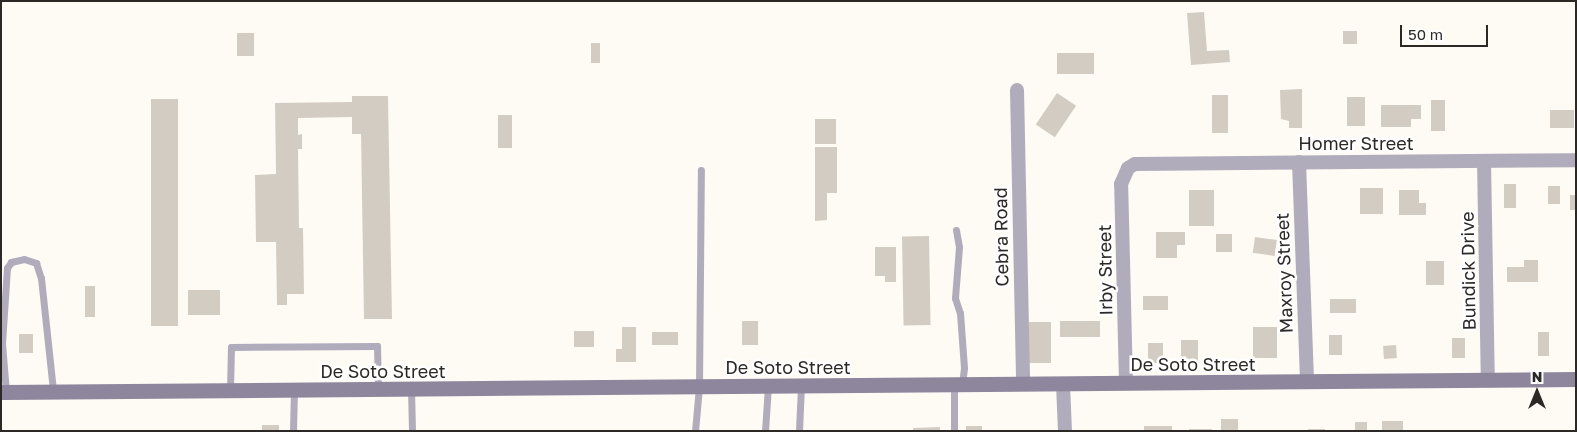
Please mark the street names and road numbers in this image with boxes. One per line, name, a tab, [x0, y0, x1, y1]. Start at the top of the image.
street label: Homer Street	[1298, 132, 1414, 154]
street label: Cebra Road	[989, 187, 1013, 287]
street label: Bundick Drive	[1456, 211, 1480, 331]
street label: Maxroy Street	[1271, 212, 1297, 334]
street label: Irby Street	[1093, 224, 1117, 316]
street label: De Soto Street	[1130, 353, 1256, 375]
street label: De Soto Street	[725, 356, 851, 378]
street label: De Soto Street	[320, 360, 446, 382]

